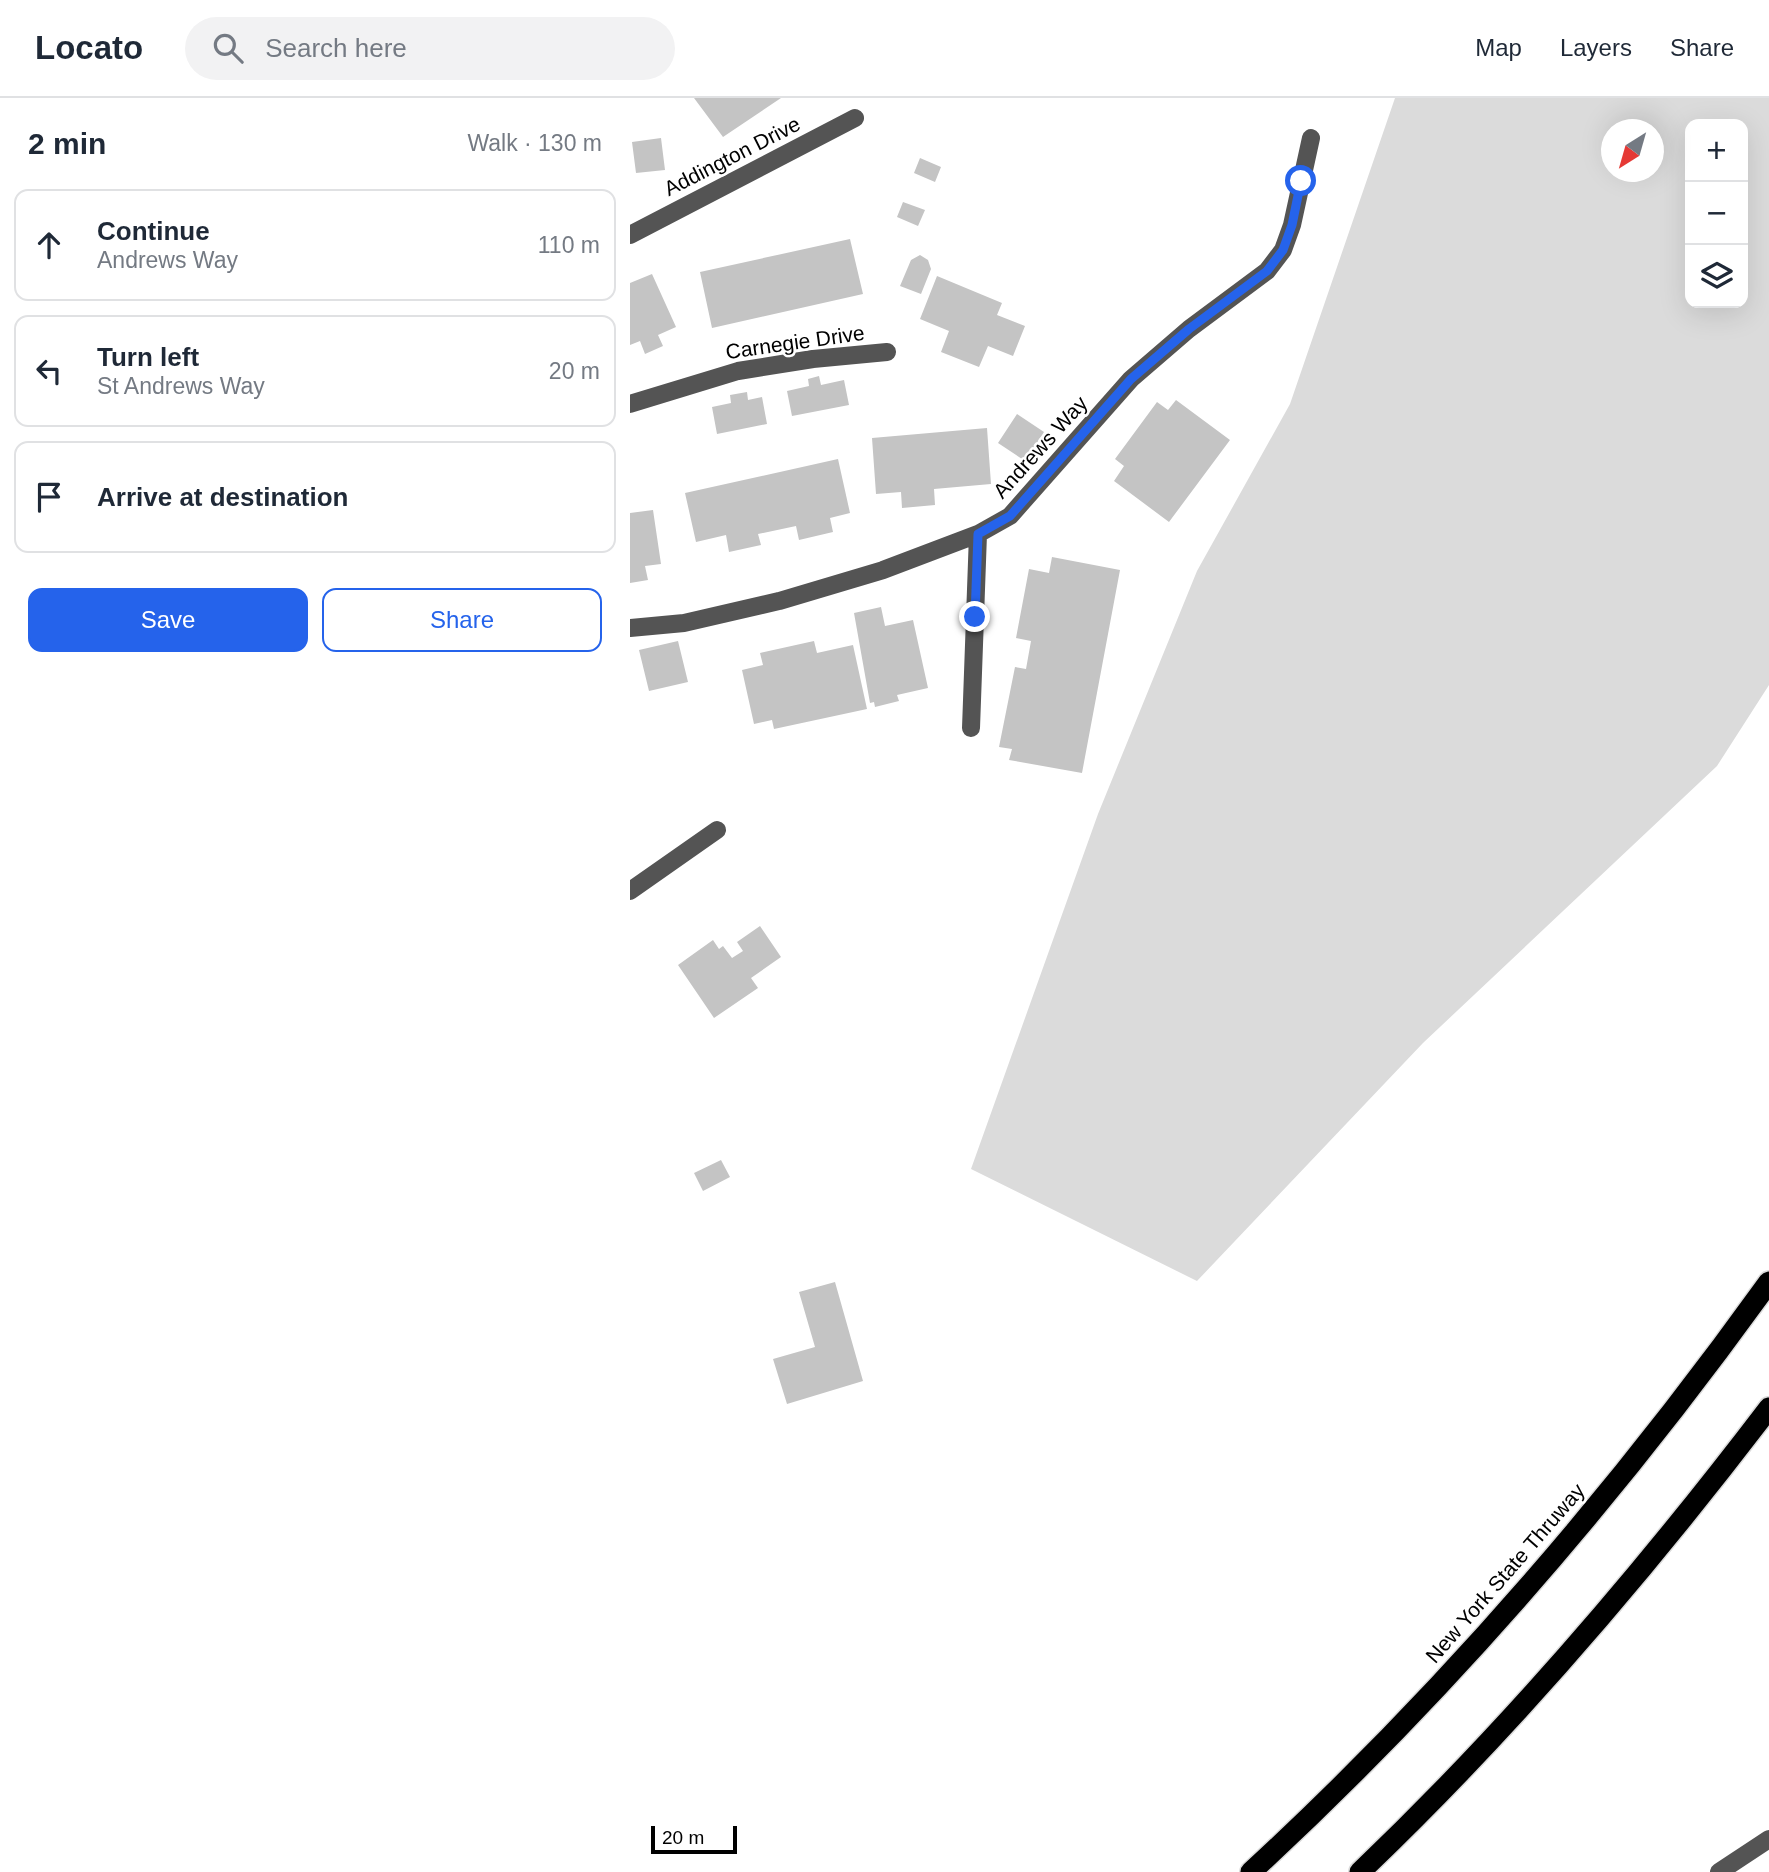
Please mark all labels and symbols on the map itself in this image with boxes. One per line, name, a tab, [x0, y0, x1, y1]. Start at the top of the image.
street label: Addington Drive	[660, 112, 804, 200]
north arrow	[1601, 119, 1664, 182]
route start	[1285, 165, 1316, 196]
street label: Carnegie Drive	[724, 321, 866, 363]
street label: Andrews Way	[988, 391, 1092, 503]
route end	[959, 601, 990, 632]
street label: New York State Thruway	[1421, 1478, 1589, 1667]
scale bar	[651, 1823, 737, 1855]

